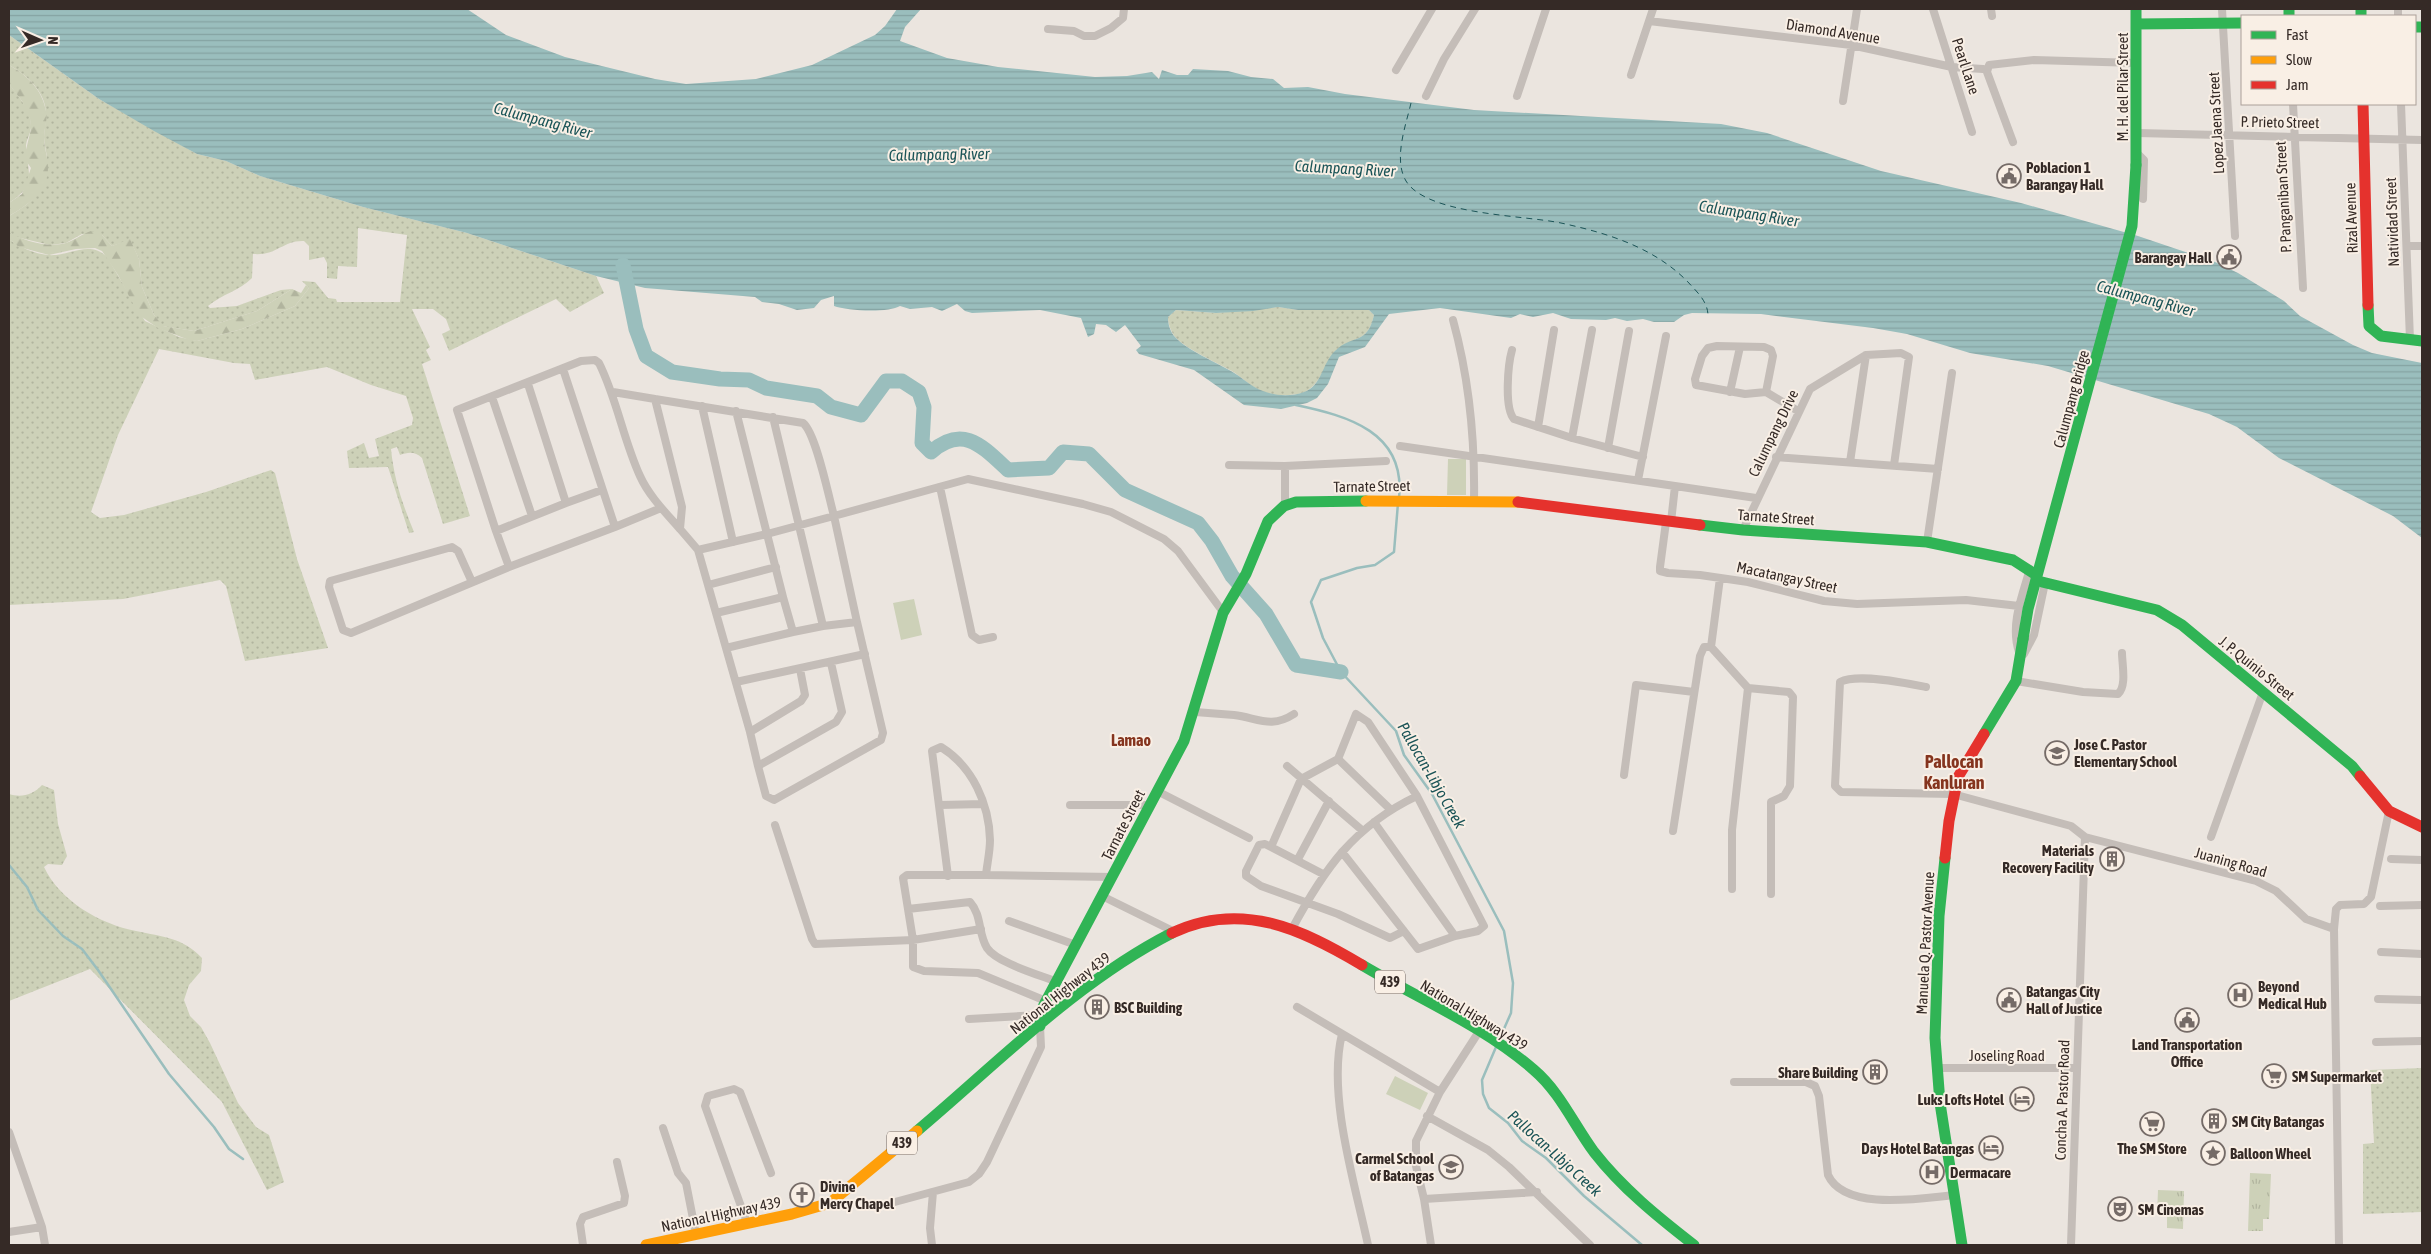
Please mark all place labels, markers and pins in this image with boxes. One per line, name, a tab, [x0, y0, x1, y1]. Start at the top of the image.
place label: Poblacion 1 Barangay Hall	[2026, 159, 2104, 193]
public building icon: Poblacion 1 Barangay Hall	[1996, 163, 2022, 189]
public building icon: Barangay Hall	[2216, 244, 2242, 270]
place label: Barangay Hall	[2135, 249, 2213, 266]
place label: Jose C. Pastor Elementary School	[2073, 736, 2178, 770]
school or university icon: Jose C. Pastor Elementary School	[2044, 740, 2070, 766]
place label: Materials Recovery Facility	[2002, 842, 2095, 876]
building icon: Materials Recovery Facility	[2099, 846, 2125, 872]
place label: Beyond Medical Hub	[2258, 978, 2327, 1012]
hospital icon: Beyond Medical Hub	[2227, 982, 2253, 1008]
place label: Batangas City Hall of Justice	[2026, 983, 2103, 1017]
public building icon: Batangas City Hall of Justice	[1996, 987, 2022, 1013]
building icon: BSC Building	[1084, 994, 1110, 1020]
place label: BSC Building	[1114, 999, 1183, 1016]
public building icon: Land Transportation Office	[2174, 1007, 2200, 1033]
place label: Land Transportation Office	[2132, 1036, 2242, 1070]
building icon: Share Building	[1862, 1059, 1888, 1085]
supermarket icon: SM Supermarket	[2261, 1063, 2287, 1089]
place label: Share Building	[1778, 1064, 1859, 1081]
place label: SM Supermarket	[2292, 1068, 2383, 1085]
hotel icon: Luks Lofts Hotel	[2009, 1086, 2035, 1112]
place label: Luks Lofts Hotel	[1918, 1091, 2005, 1108]
building icon: SM City Batangas	[2201, 1108, 2227, 1134]
supermarket icon: The SM Store	[2139, 1111, 2165, 1137]
place label: SM City Batangas	[2232, 1113, 2325, 1130]
hotel icon: Days Hotel Batangas	[1978, 1135, 2004, 1161]
place label: Days Hotel Batangas	[1861, 1140, 1975, 1157]
place label: The SM Store	[2117, 1140, 2187, 1157]
place icon: Balloon Wheel	[2200, 1140, 2226, 1166]
place label: Balloon Wheel	[2230, 1145, 2312, 1162]
place label: Carmel School of Batangas	[1355, 1150, 1435, 1184]
school or university icon: Carmel School of Batangas	[1438, 1154, 1464, 1180]
hospital icon: Dermacare	[1919, 1159, 1945, 1185]
place label: Dermacare	[1950, 1164, 2011, 1181]
place label: Divine Mercy Chapel	[820, 1178, 895, 1212]
church icon: Divine Mercy Chapel	[789, 1182, 815, 1208]
theatre icon: SM Cinemas	[2107, 1196, 2133, 1222]
place label: SM Cinemas	[2138, 1201, 2204, 1218]

